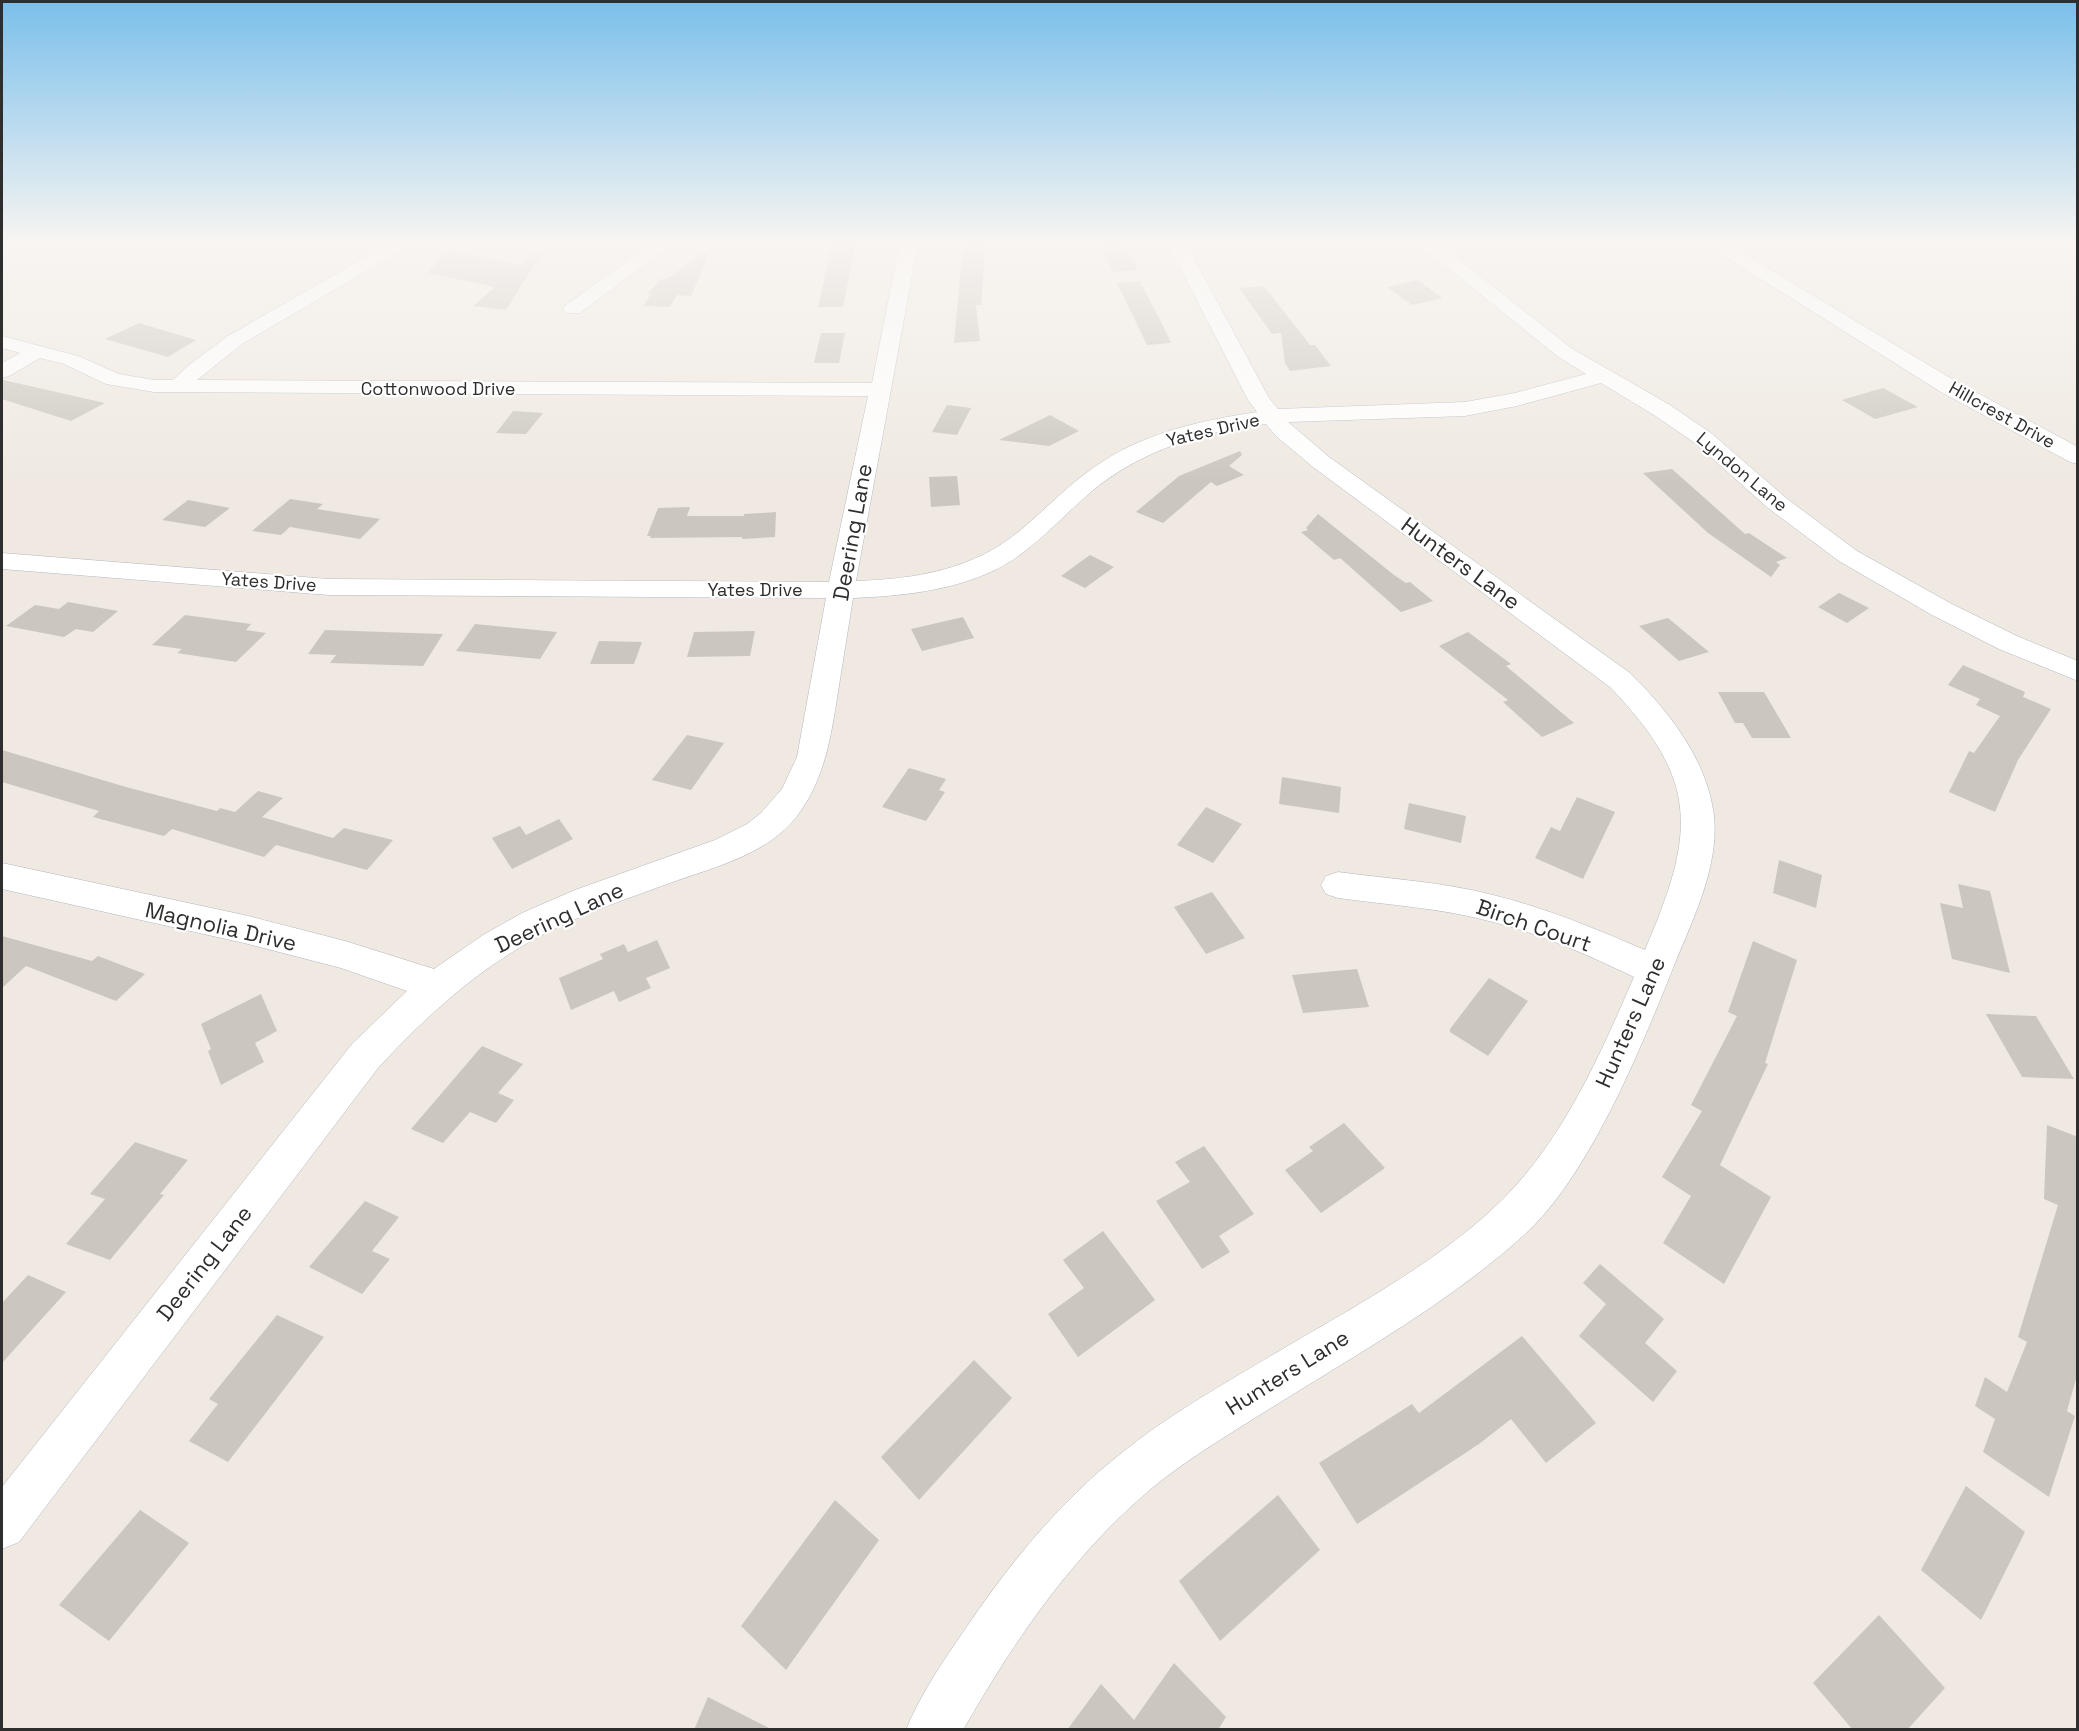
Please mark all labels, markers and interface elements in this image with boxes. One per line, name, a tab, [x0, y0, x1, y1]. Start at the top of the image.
street label: Hillcrest Drive	[1945, 376, 2060, 453]
street label: Cottonwood Drive	[361, 377, 515, 400]
street label: Yates Drive	[1164, 408, 1262, 451]
street label: Lyndon Lane	[1692, 427, 1793, 516]
street label: Deering Lane	[826, 461, 878, 603]
street label: Hunters Lane	[1396, 510, 1526, 616]
street label: Yates Drive	[221, 567, 317, 596]
street label: Yates Drive	[707, 578, 803, 601]
street label: Deering Lane	[490, 875, 628, 959]
street label: Birch Court	[1473, 892, 1595, 958]
street label: Magnolia Drive	[143, 895, 299, 957]
street label: Hunters Lane	[1589, 952, 1671, 1092]
street label: Deering Lane	[150, 1200, 258, 1326]
street label: Hunters Lane	[1220, 1323, 1354, 1421]

